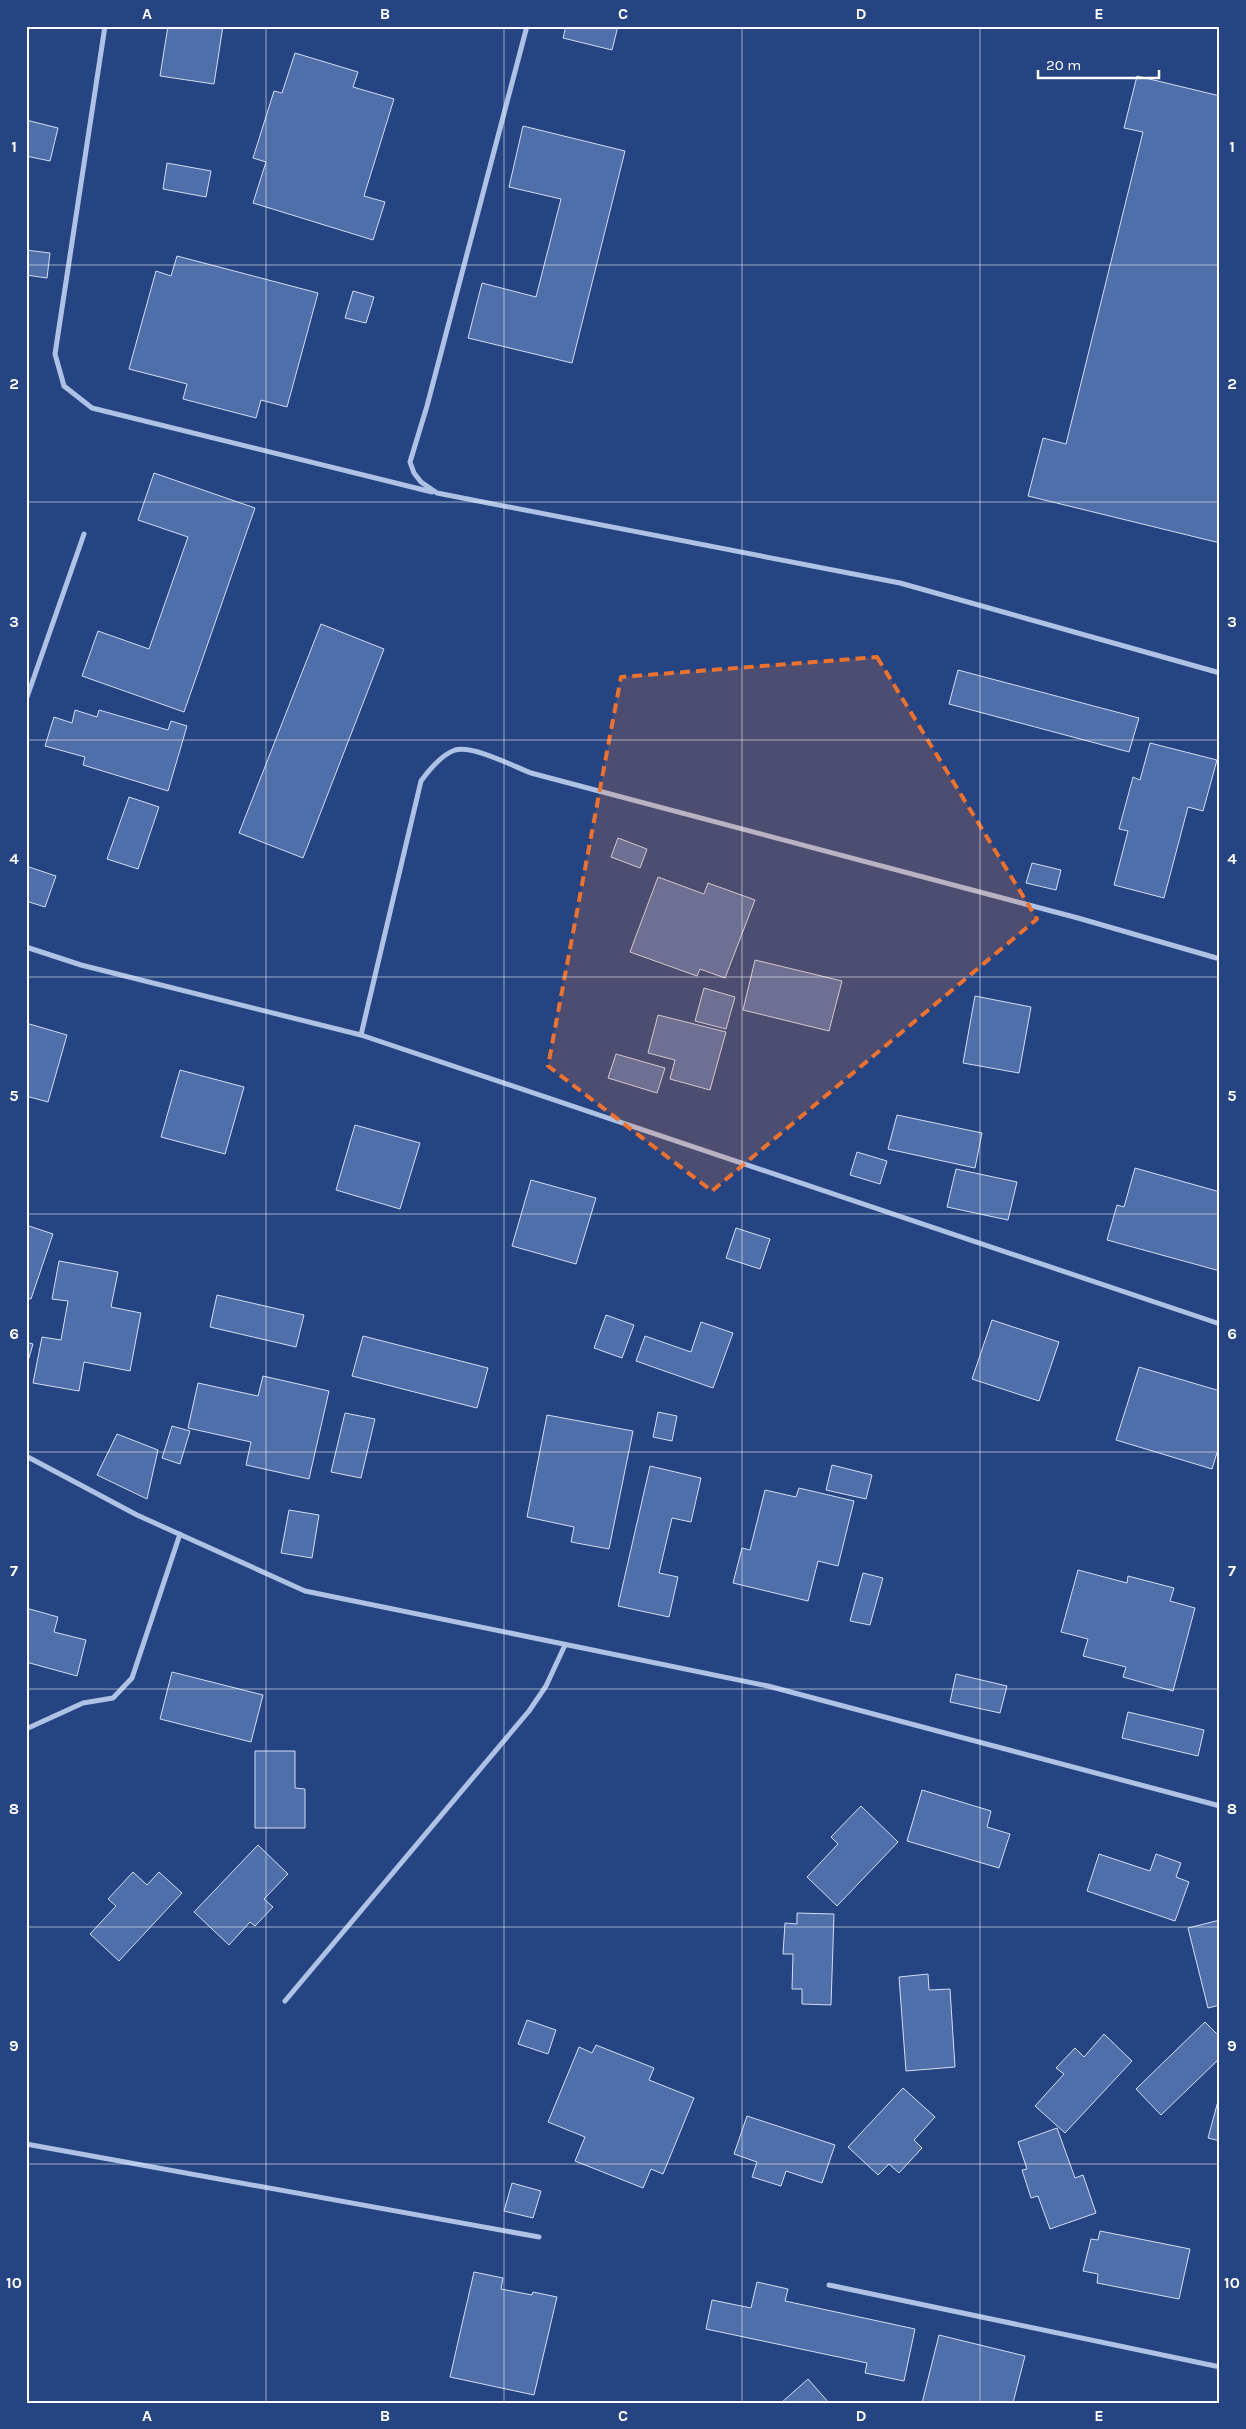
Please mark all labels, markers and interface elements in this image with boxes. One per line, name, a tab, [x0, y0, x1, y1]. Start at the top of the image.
text: A	[142, 4, 152, 23]
text: B	[380, 4, 390, 23]
text: C	[618, 4, 628, 23]
text: D	[856, 4, 867, 23]
text: E	[1094, 4, 1104, 23]
scale bar	[1038, 48, 1160, 80]
text: 20 m	[1046, 56, 1081, 74]
text: 1	[11, 137, 17, 156]
text: 1	[1229, 137, 1235, 156]
text: 2	[9, 374, 19, 393]
text: 2	[1227, 374, 1237, 393]
text: 3	[9, 612, 19, 631]
text: 3	[1227, 612, 1237, 631]
text: 4	[9, 849, 19, 868]
text: 4	[1227, 849, 1237, 868]
text: 5	[9, 1086, 19, 1105]
text: 5	[1227, 1086, 1237, 1105]
text: 6	[9, 1324, 19, 1343]
text: 6	[1227, 1324, 1237, 1343]
text: 7	[10, 1561, 18, 1580]
text: 7	[1228, 1561, 1236, 1580]
text: 8	[9, 1799, 19, 1818]
text: 8	[1227, 1799, 1237, 1818]
text: 9	[9, 2036, 19, 2055]
text: 9	[1227, 2036, 1237, 2055]
text: 10	[6, 2273, 22, 2292]
text: 10	[1224, 2273, 1240, 2292]
text: A	[142, 2406, 152, 2425]
text: B	[380, 2406, 390, 2425]
text: C	[618, 2406, 628, 2425]
text: D	[856, 2406, 867, 2425]
text: E	[1094, 2406, 1104, 2425]

